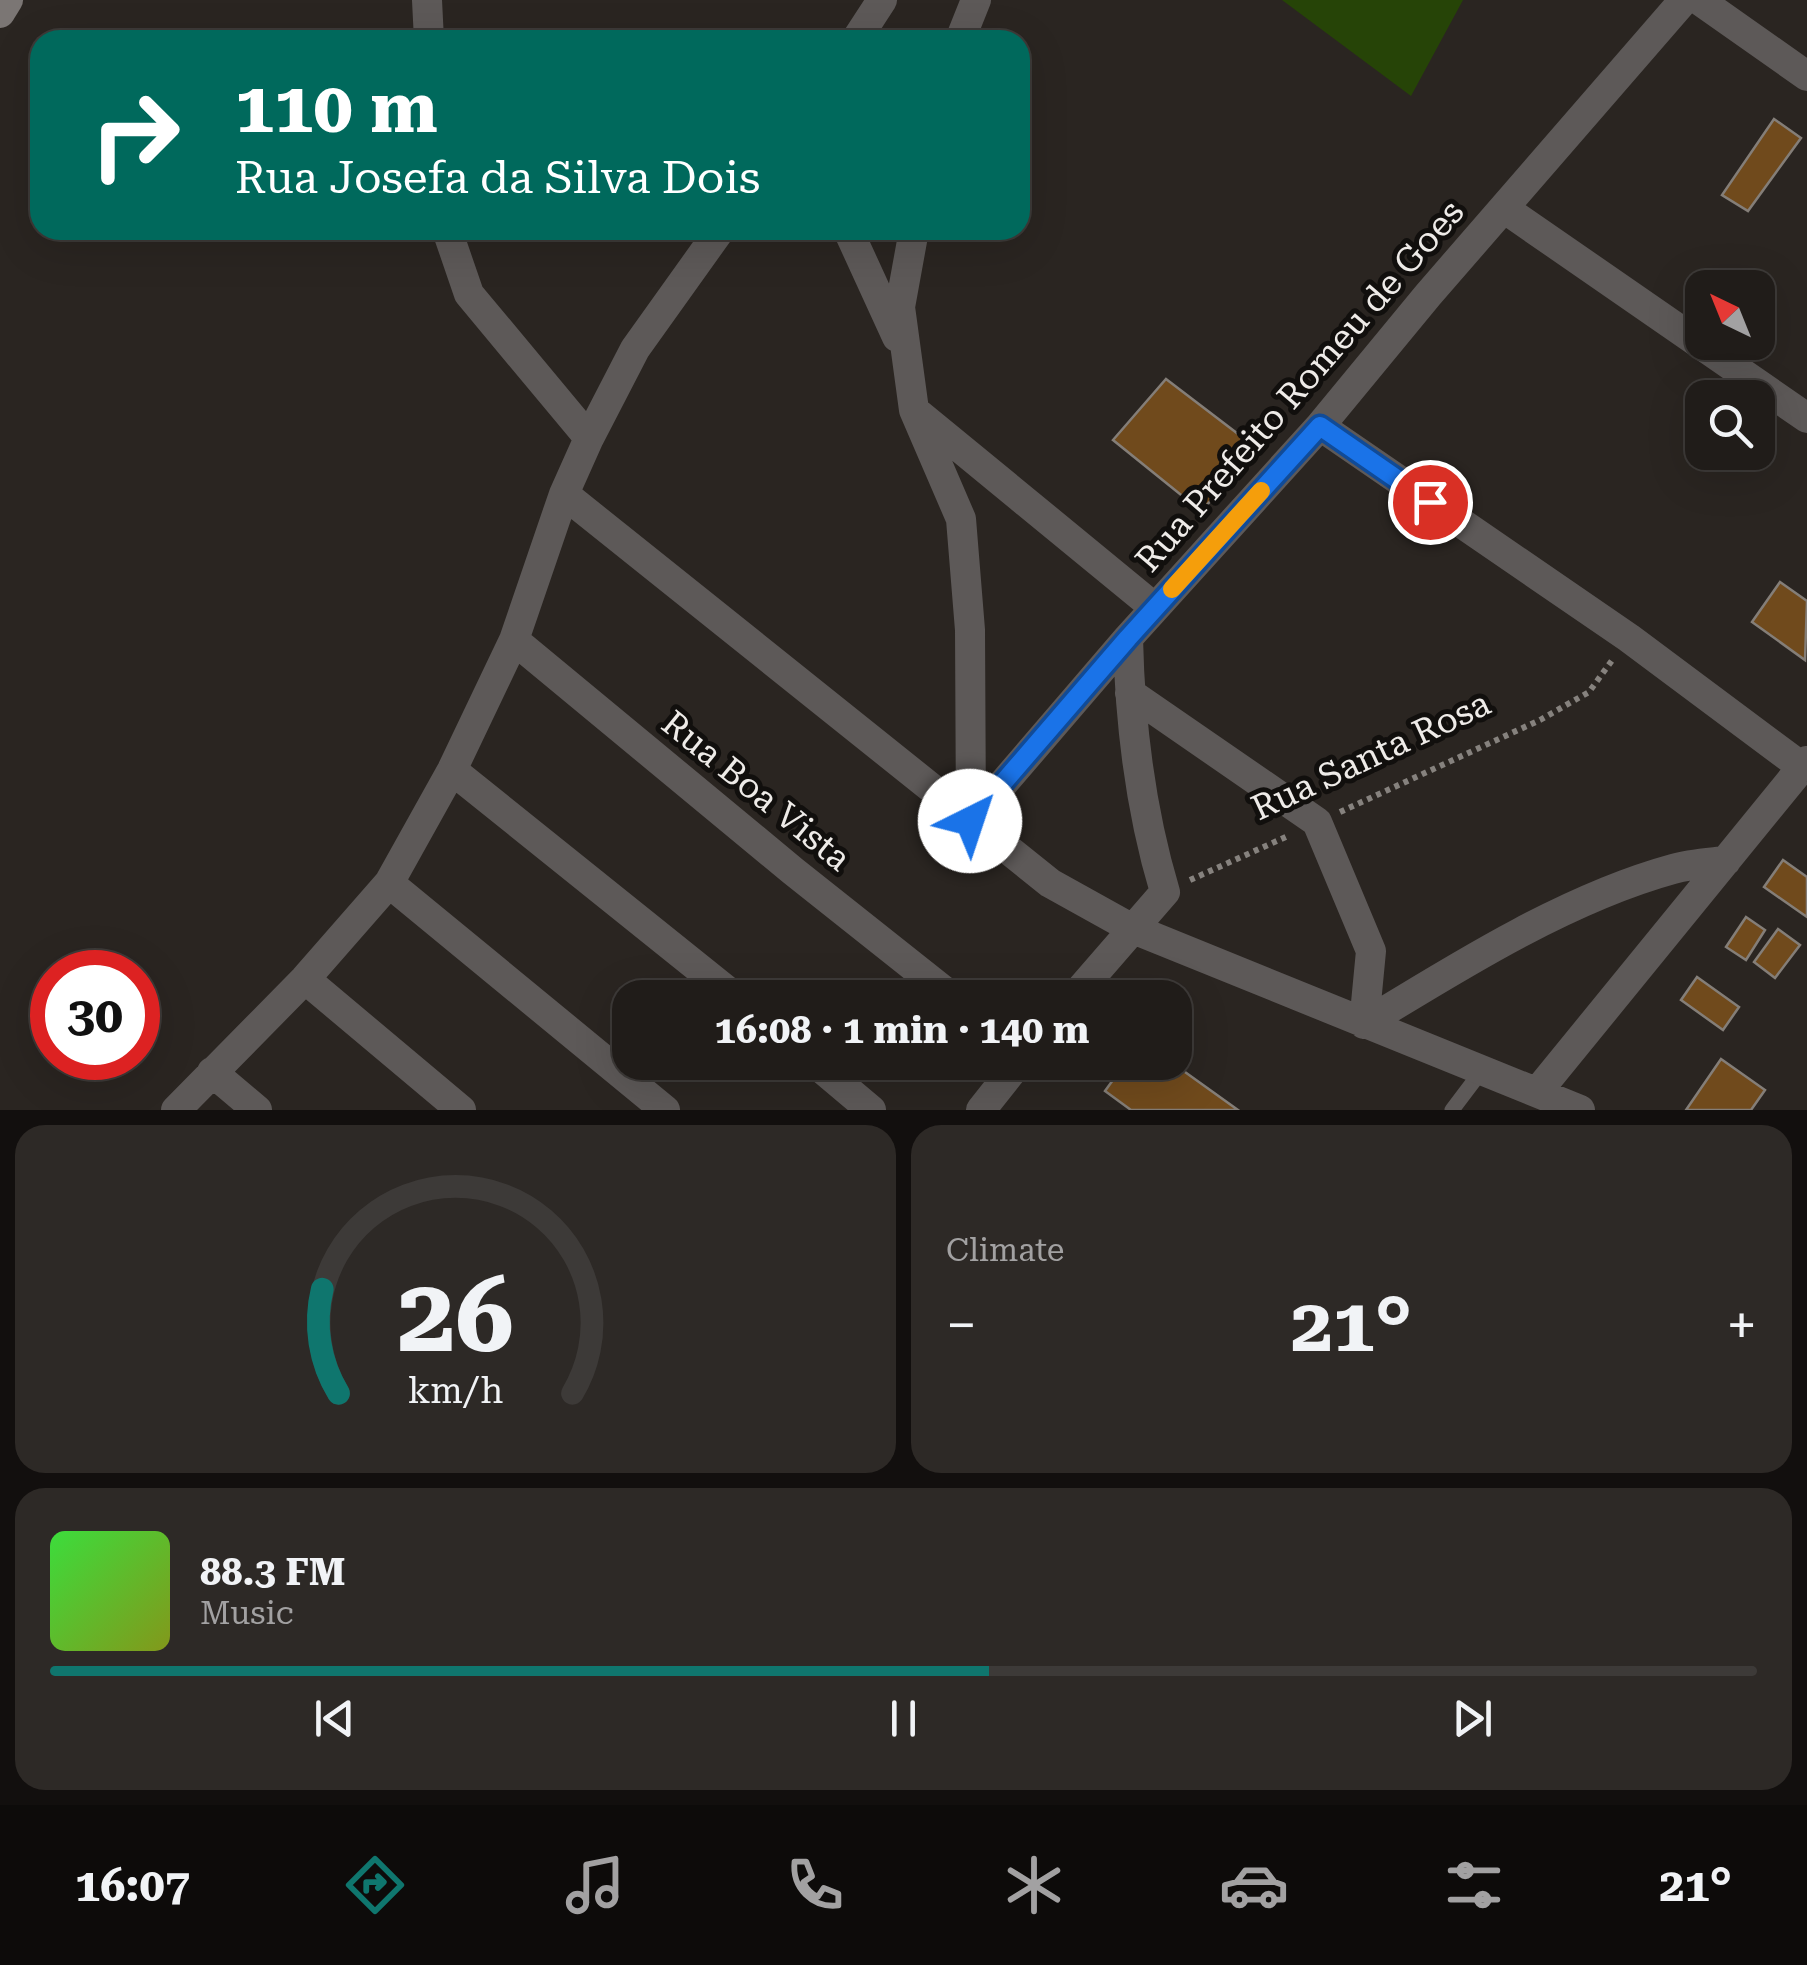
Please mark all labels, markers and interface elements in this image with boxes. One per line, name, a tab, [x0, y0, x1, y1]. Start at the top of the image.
text: 110 m	[235, 67, 438, 149]
icon: right	[70, 70, 200, 200]
text: Rua Josefa da Silva Dois	[235, 151, 760, 204]
street label: Rua Prefeito Romeu de Goes	[1127, 192, 1473, 580]
north arrow	[1685, 270, 1775, 360]
map controls	[1685, 270, 1775, 470]
button: search	[1685, 380, 1775, 470]
pin	[1388, 460, 1473, 545]
icon: arrive	[1403, 475, 1458, 530]
street label: Rua Santa Rosa	[1245, 683, 1497, 829]
street label: Rua Boa Vista	[654, 703, 858, 879]
position arrow	[918, 769, 1022, 873]
speed limit sign: 30	[30, 950, 160, 1080]
text: 16:08 · 1 min · 140 m	[715, 1008, 1089, 1052]
text: Climate	[946, 1231, 1064, 1269]
text: 26	[397, 1255, 514, 1376]
text: 21°	[1291, 1281, 1412, 1369]
text: −	[946, 1293, 977, 1357]
text: +	[1726, 1293, 1757, 1357]
text: km/h	[408, 1370, 503, 1412]
text: 88.3 FM	[200, 1550, 346, 1594]
text: Music	[200, 1594, 294, 1632]
icon: previous	[307, 1691, 362, 1746]
icon: pause	[876, 1691, 931, 1746]
icon: next	[1445, 1691, 1500, 1746]
icon: directions	[340, 1850, 410, 1920]
icon: music	[560, 1850, 630, 1920]
icon: phone	[780, 1850, 850, 1920]
icon: climate	[999, 1850, 1069, 1920]
icon: car	[1219, 1850, 1289, 1920]
icon: filters	[1439, 1850, 1509, 1920]
text: 16:07	[75, 1859, 190, 1912]
text: 21°	[1659, 1859, 1732, 1912]

